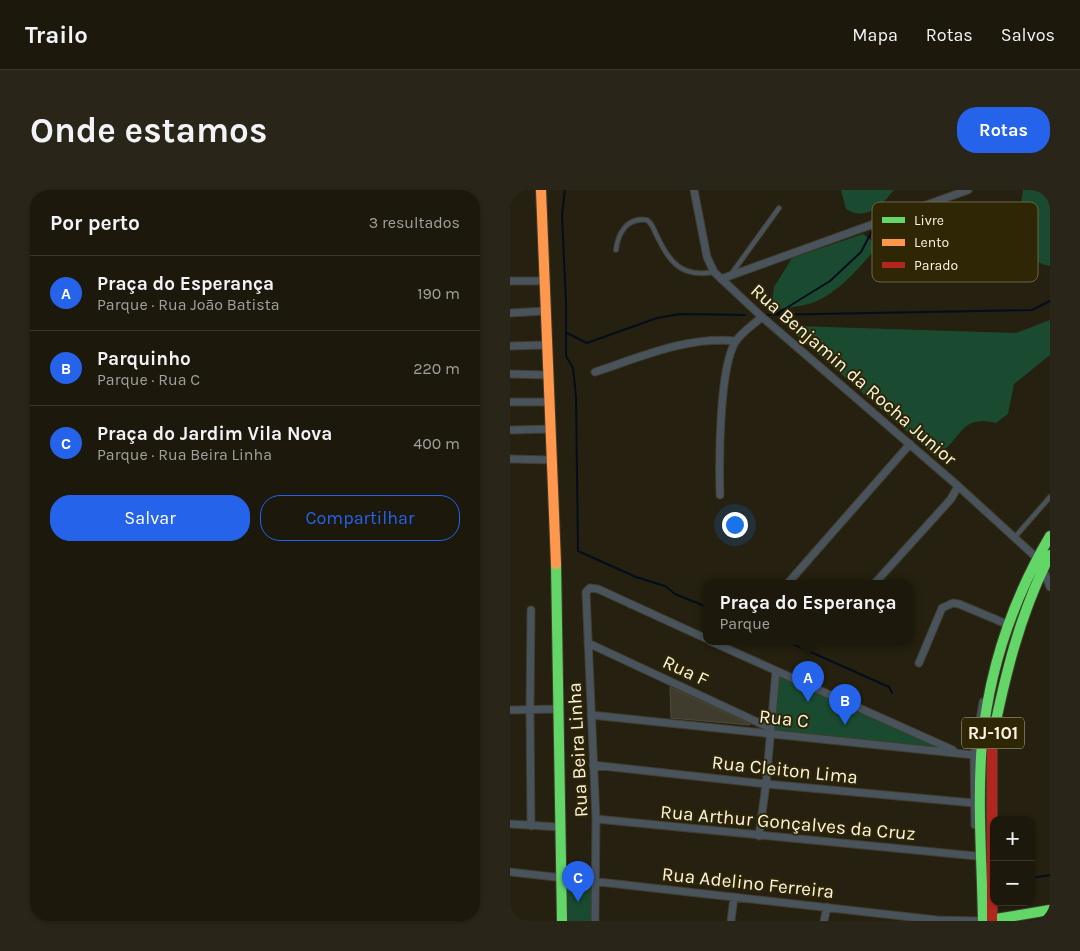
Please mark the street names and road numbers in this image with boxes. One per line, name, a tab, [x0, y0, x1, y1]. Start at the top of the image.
street label: Rua Benjamin da Rocha Junior	[746, 280, 961, 470]
street label: Rua F	[659, 651, 712, 691]
street label: Rua Beira Linha	[563, 682, 593, 818]
street label: Rua C	[758, 705, 810, 733]
road number: RJ-101	[962, 718, 1024, 748]
street label: Rua Cleiton Lima	[711, 751, 859, 789]
street label: Rua Arthur Gonçalves da Cruz	[659, 801, 916, 845]
street label: Rua Adelino Ferreira	[661, 863, 835, 903]

